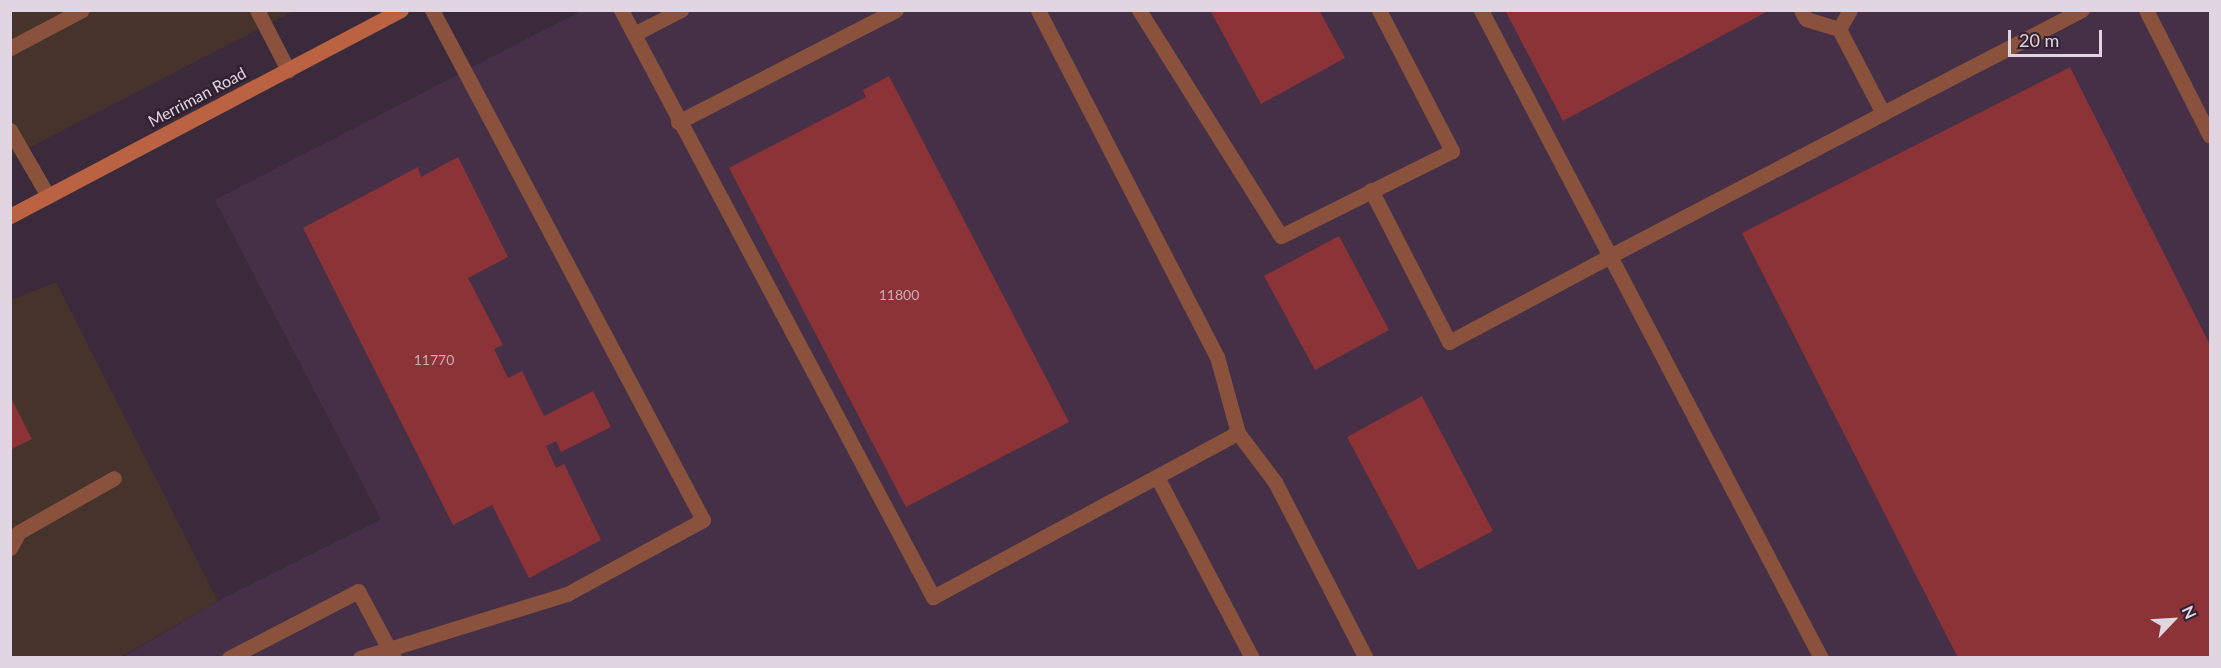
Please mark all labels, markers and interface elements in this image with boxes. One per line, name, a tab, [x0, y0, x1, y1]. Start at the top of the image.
scale bar	[2011, 18, 2106, 56]
text: 20 m	[2019, 29, 2059, 51]
street label: Merriman Road	[145, 63, 249, 131]
house number: 11800	[879, 287, 919, 303]
house number: 11770	[414, 352, 454, 368]
north arrow	[2143, 590, 2203, 650]
text: N	[2179, 603, 2201, 622]

